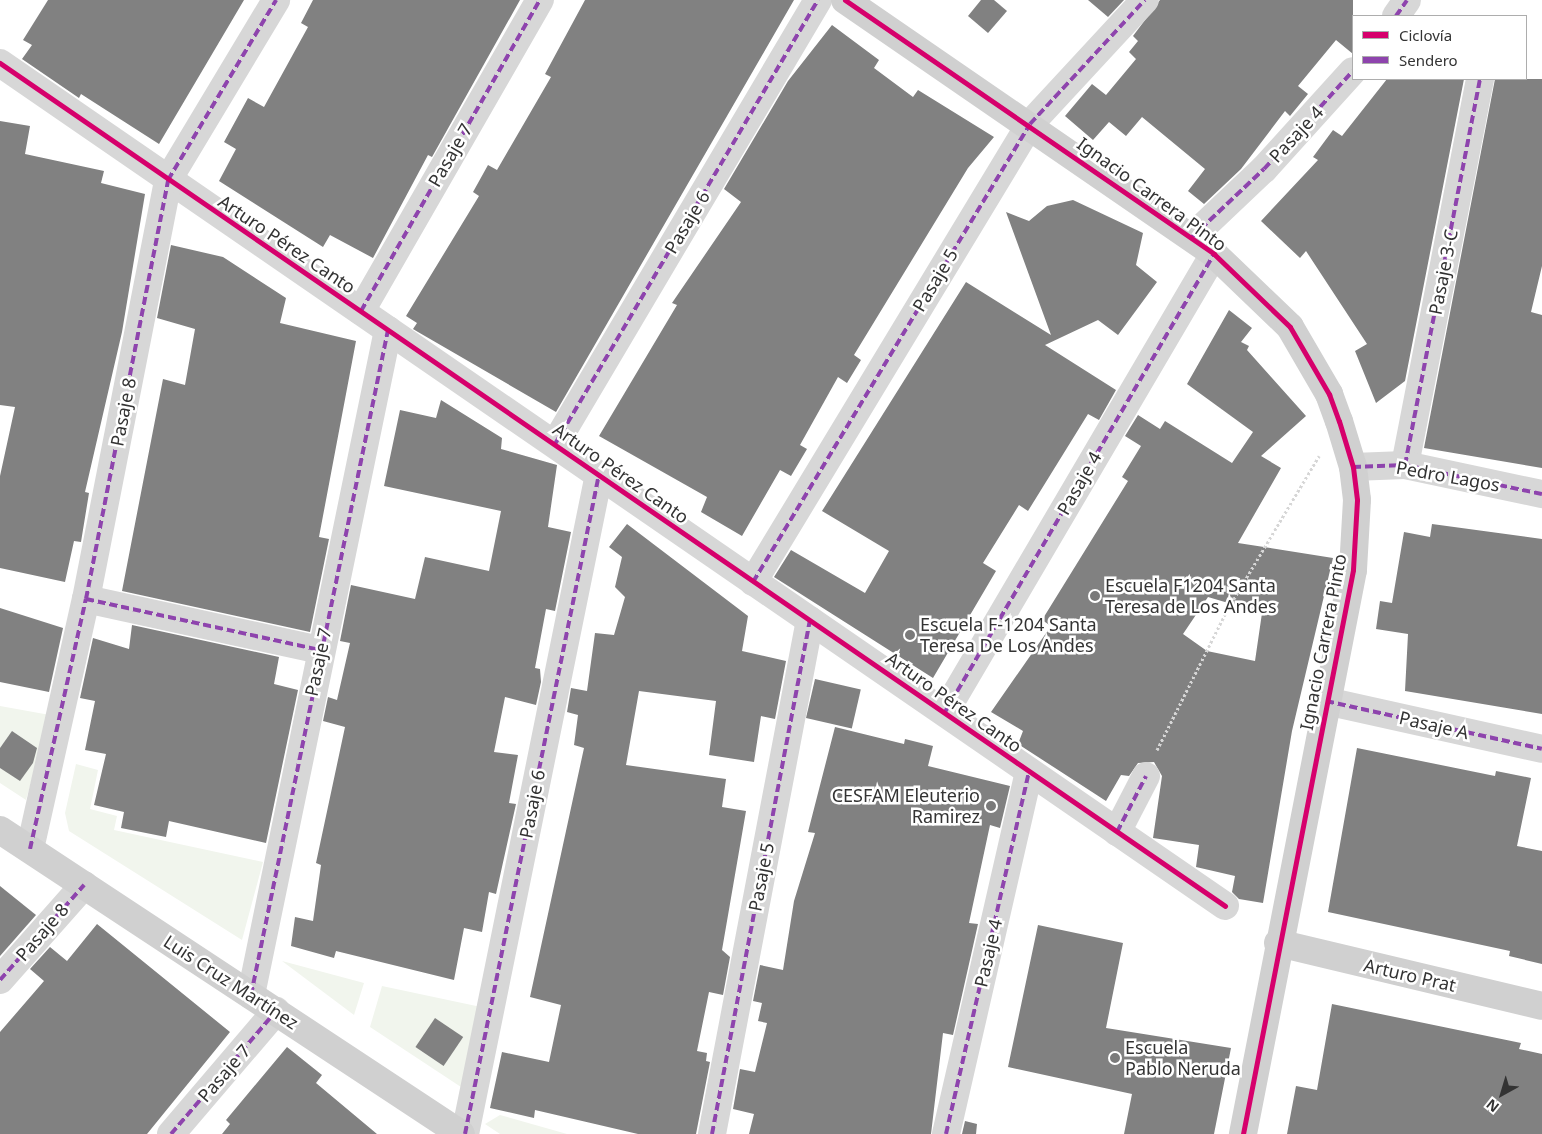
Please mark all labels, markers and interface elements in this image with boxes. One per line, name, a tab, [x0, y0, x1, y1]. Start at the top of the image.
legend	[1352, 15, 1527, 80]
text: Ciclovía	[1399, 25, 1452, 45]
text: Sendero	[1399, 50, 1458, 70]
street label: Pasaje 4	[1264, 101, 1328, 167]
street label: Pasaje 7	[423, 120, 477, 190]
street label: Ignacio Carrera Pinto	[1073, 133, 1231, 255]
street label: Pasaje 6	[660, 187, 714, 257]
street label: Arturo Pérez Canto	[214, 190, 360, 298]
street label: Pasaje 3-C	[1424, 227, 1462, 317]
street label: Pasaje 5	[908, 245, 962, 315]
street label: Pasaje 8	[106, 376, 140, 448]
street label: Arturo Pérez Canto	[549, 418, 693, 528]
street label: Pasaje 4	[1052, 448, 1106, 518]
street label: Pedro Lagos	[1394, 456, 1502, 496]
street label: Ignacio Carrera Pinto	[1295, 552, 1351, 732]
place label: Escuela F1204 Santa Teresa de Los Andes	[1105, 575, 1277, 618]
marker: Escuela F1204 Santa Teresa de Los Andes	[1089, 590, 1101, 602]
place label: Escuela F-1204 Santa Teresa De Los Andes	[920, 614, 1097, 656]
street label: Pasaje 7	[300, 626, 336, 698]
marker: Escuela F-1204 Santa Teresa De Los Andes	[904, 629, 916, 641]
street label: Arturo Pérez Canto	[882, 647, 1026, 757]
street label: Pasaje A	[1397, 707, 1471, 743]
street label: Pasaje 6	[515, 768, 549, 840]
place label: CESFAM Eleuterio Ramirez	[832, 785, 980, 828]
marker: CESFAM Eleuterio Ramirez	[984, 799, 998, 813]
street label: Pasaje 5	[744, 841, 778, 913]
street label: Pasaje 8	[11, 899, 73, 965]
street label: Pasaje 4	[970, 917, 1006, 989]
street label: Luis Cruz Martínez	[160, 930, 302, 1034]
street label: Arturo Prat	[1362, 954, 1458, 996]
place label: Escuela Pablo Neruda	[1125, 1037, 1241, 1080]
street label: Pasaje 7	[193, 1040, 255, 1106]
marker: Escuela Pablo Neruda	[1109, 1052, 1121, 1064]
north arrow	[1477, 1069, 1527, 1119]
text: N	[1482, 1095, 1503, 1117]

